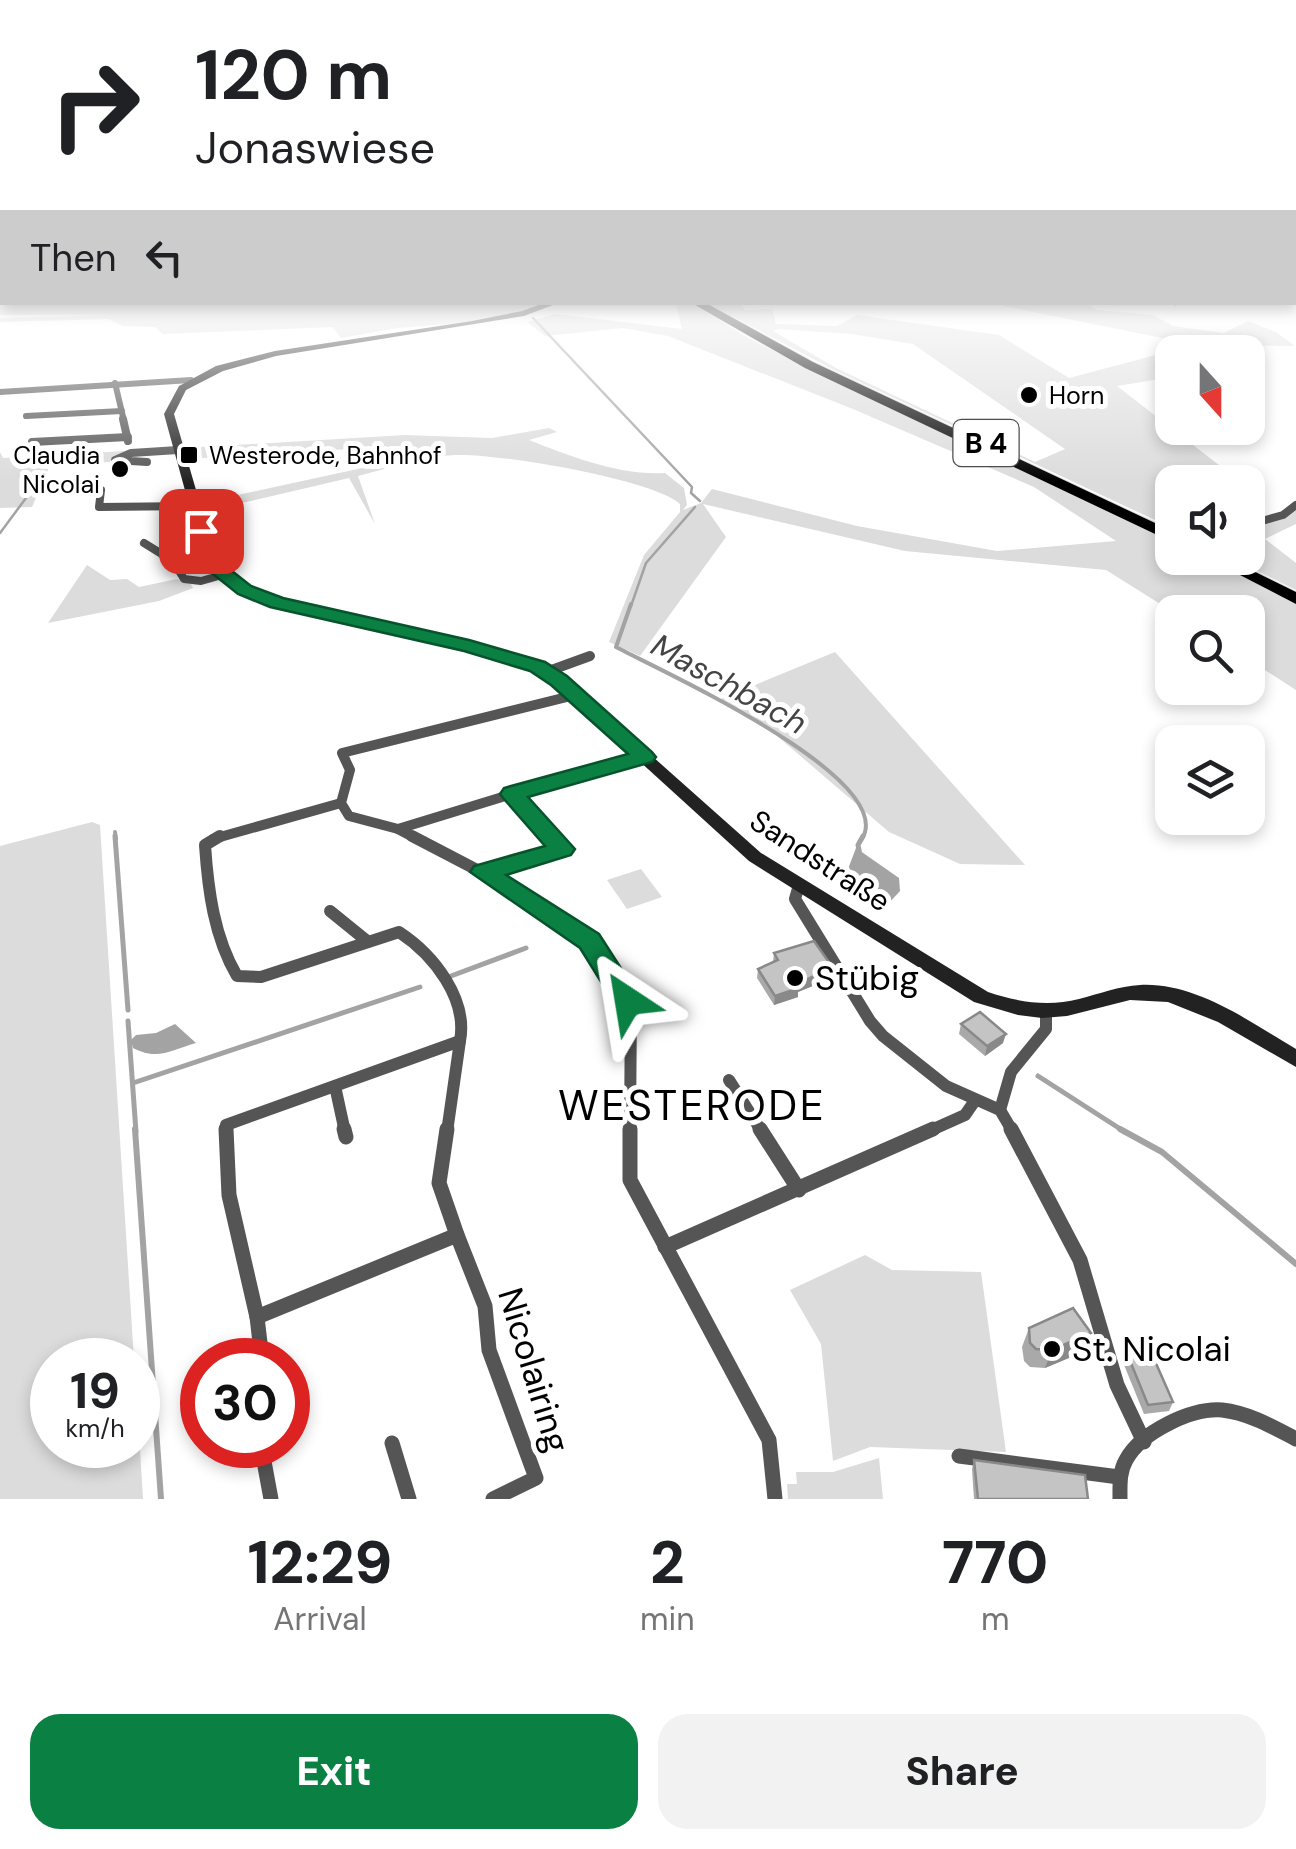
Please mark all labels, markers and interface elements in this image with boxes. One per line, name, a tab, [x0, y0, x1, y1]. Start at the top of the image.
text: 120 m	[195, 30, 392, 121]
icon: right	[30, 40, 160, 170]
text: Jonaswiese	[195, 118, 435, 177]
icon: left	[137, 230, 192, 285]
text: Then	[30, 233, 117, 283]
north arrow	[1155, 335, 1265, 445]
map controls	[1155, 335, 1265, 835]
place label: Horn	[1049, 379, 1104, 412]
marker: Horn	[1018, 384, 1040, 406]
road number: B 4	[954, 420, 1018, 466]
place label: Claudia Nicolai	[13, 439, 100, 501]
place label: Westerode, Bahnhof	[209, 439, 442, 472]
marker: Westerode, Bahnhof	[178, 444, 200, 466]
marker: Claudia Nicolai	[109, 458, 131, 480]
button: sound	[1155, 465, 1265, 575]
pin	[159, 489, 244, 574]
icon: arrive	[174, 504, 229, 559]
button: search	[1155, 595, 1265, 705]
water label: Maschbach	[644, 624, 814, 744]
button: layers	[1155, 725, 1265, 835]
street label: Sandstraße	[743, 801, 898, 920]
position arrow	[576, 949, 680, 1053]
place label: Stübig	[815, 955, 919, 1001]
marker: Stübig	[784, 967, 806, 989]
district label: WESTERODE	[558, 1078, 826, 1133]
street label: Nicolairing	[487, 1282, 581, 1458]
place label: St. Nicolai	[1072, 1326, 1231, 1372]
speed limit sign: 30	[180, 1338, 310, 1468]
marker: St. Nicolai	[1041, 1338, 1063, 1360]
text: 19	[70, 1358, 120, 1424]
text: km/h	[65, 1412, 125, 1445]
text: 12:29	[247, 1523, 392, 1602]
text: 2	[650, 1523, 685, 1602]
text: 770	[942, 1523, 1048, 1602]
text: Arrival	[273, 1598, 367, 1640]
text: min	[640, 1598, 695, 1640]
text: m	[981, 1598, 1009, 1640]
button: Exit	[30, 1714, 638, 1829]
button: Share	[658, 1714, 1266, 1829]

